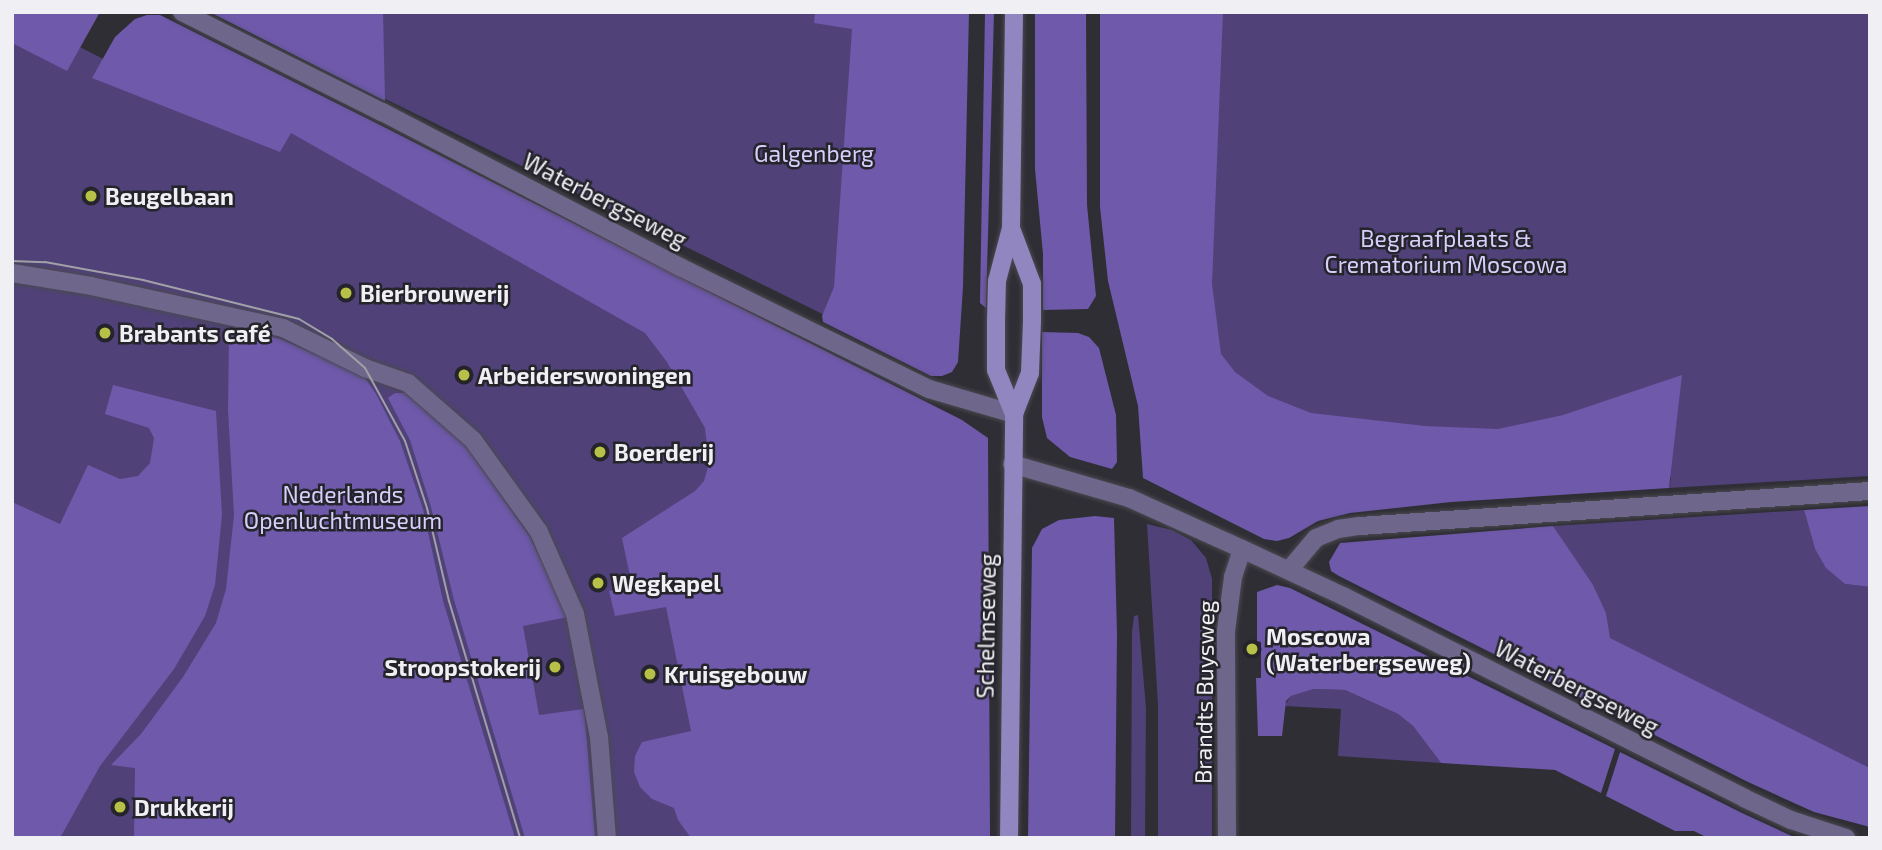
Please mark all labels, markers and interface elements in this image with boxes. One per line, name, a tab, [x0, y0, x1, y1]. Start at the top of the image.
park label: Galgenberg	[754, 139, 874, 167]
street label: Waterbergseweg	[519, 147, 691, 253]
place label: Beugelbaan	[105, 182, 234, 210]
marker: Beugelbaan	[83, 188, 99, 204]
park label: Begraafplaats & Crematorium Moscowa	[1325, 224, 1567, 278]
place label: Bierbrouwerij	[360, 279, 509, 307]
marker: Bierbrouwerij	[338, 285, 354, 301]
place label: Brabants café	[119, 319, 271, 347]
marker: Brabants café	[97, 325, 113, 341]
place label: Arbeiderswoningen	[478, 361, 692, 389]
marker: Arbeiderswoningen	[456, 367, 472, 383]
place label: Boerderij	[614, 438, 714, 466]
marker: Boerderij	[592, 444, 608, 460]
park label: Nederlands Openluchtmuseum	[244, 480, 442, 534]
street label: Schelmseweg	[971, 553, 1001, 699]
place label: Wegkapel	[612, 569, 721, 597]
marker: Wegkapel	[590, 575, 606, 591]
street label: Brandts Buysweg	[1189, 600, 1219, 784]
place label: Moscowa (Waterbergseweg)	[1266, 622, 1471, 676]
street label: Waterbergseweg	[1491, 634, 1663, 740]
marker: Moscowa (Waterbergseweg)	[1244, 641, 1260, 657]
place label: Stroopstokerij	[384, 653, 541, 681]
marker: Stroopstokerij	[547, 659, 563, 675]
place label: Kruisgebouw	[664, 660, 807, 688]
marker: Kruisgebouw	[642, 666, 658, 682]
place label: Drukkerij	[134, 793, 234, 821]
marker: Drukkerij	[112, 799, 128, 815]

